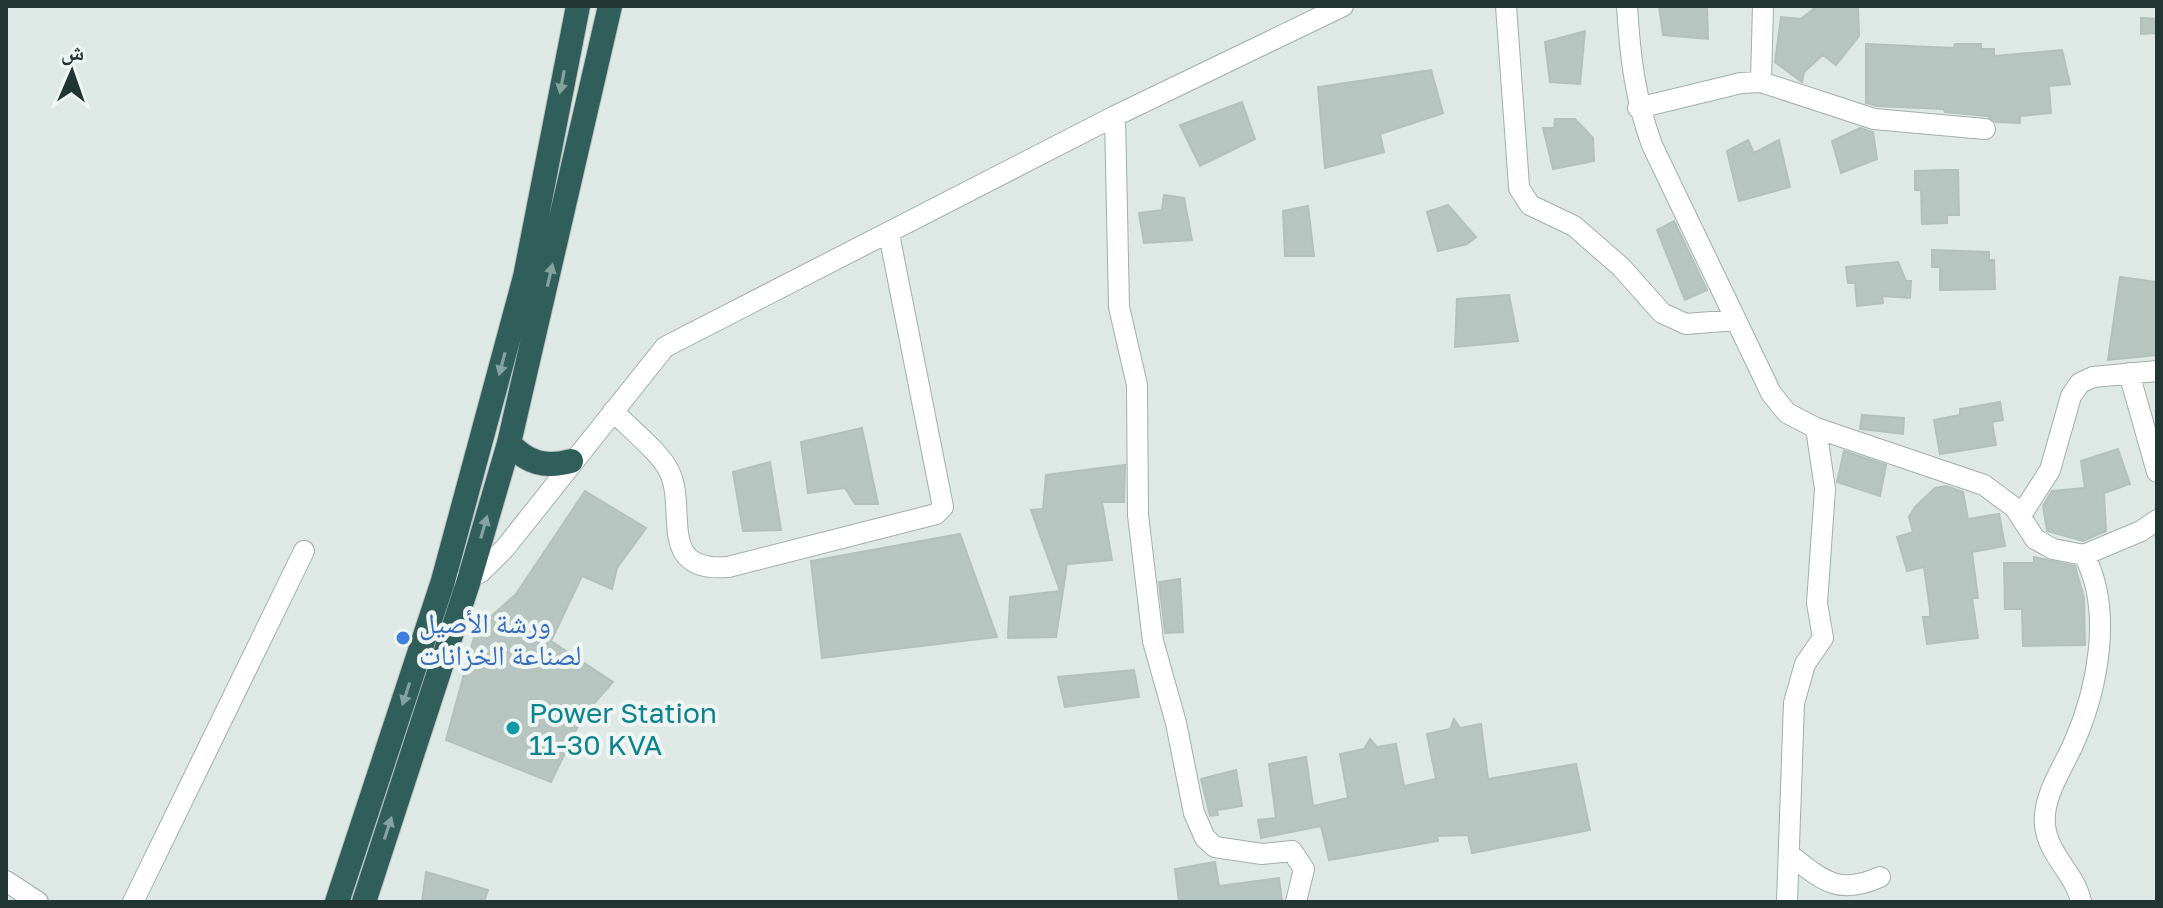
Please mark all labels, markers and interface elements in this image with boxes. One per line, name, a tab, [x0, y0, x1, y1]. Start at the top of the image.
north arrow	[32, 32, 112, 112]
text: ش	[61, 38, 85, 66]
one-way arrow	[555, 70, 568, 95]
one-way arrow	[544, 263, 557, 288]
one-way arrow	[495, 351, 507, 376]
one-way arrow	[478, 514, 491, 538]
place label: ورشة الأصيل لصناعة الخزانات	[419, 606, 581, 671]
marker: ورشة الأصيل لصناعة الخزانات	[394, 629, 412, 647]
one-way arrow	[399, 682, 411, 706]
place label: Power Station 11-30 KVA	[529, 696, 717, 761]
marker: Power Station 11-30 KVA	[504, 719, 522, 737]
one-way arrow	[382, 816, 395, 840]

